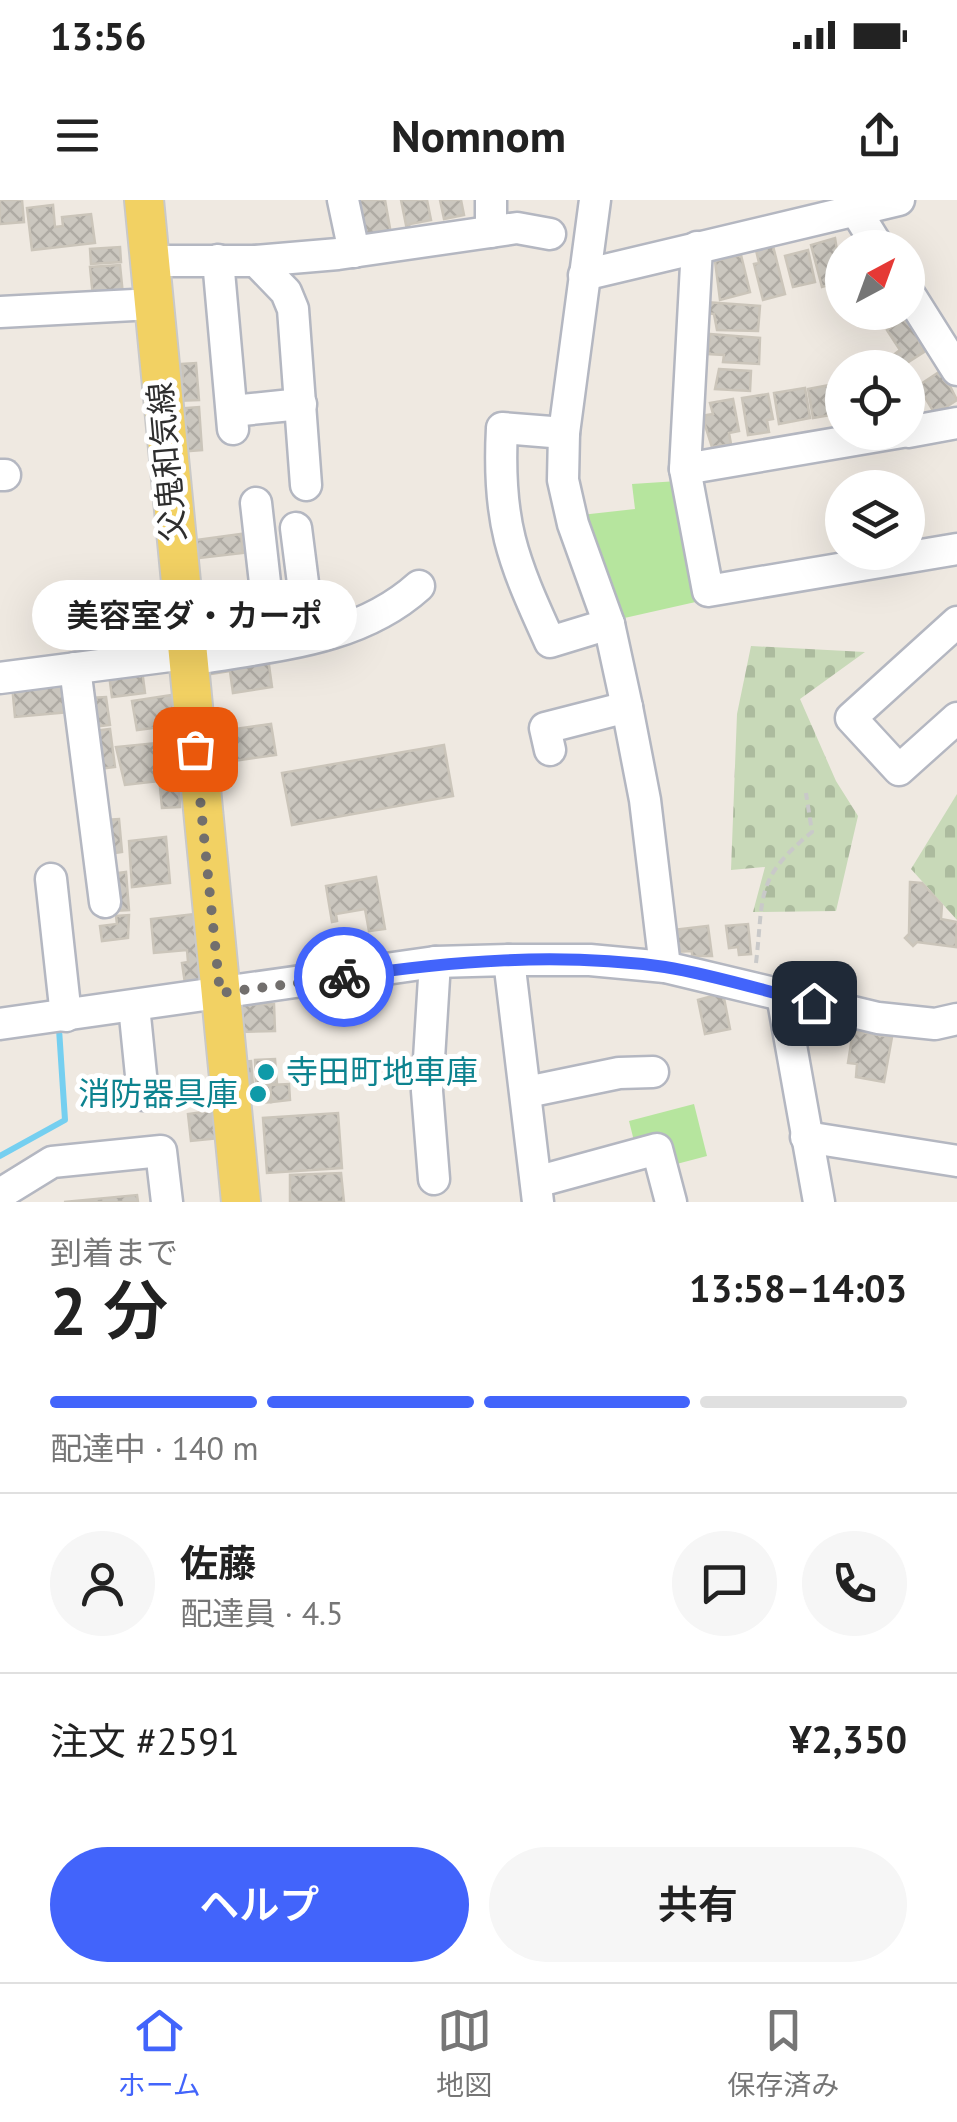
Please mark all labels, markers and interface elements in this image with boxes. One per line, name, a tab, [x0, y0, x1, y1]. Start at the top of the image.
text: 13:56	[50, 11, 146, 60]
text: Nomnom	[391, 106, 566, 164]
icon: menu	[50, 108, 105, 163]
icon: share	[852, 108, 907, 163]
north arrow	[825, 230, 925, 330]
map controls	[825, 230, 925, 570]
button: locate	[825, 350, 925, 450]
street label: 父鬼和気線	[138, 381, 194, 544]
button: layers	[825, 470, 925, 570]
callout: 美容室ダ・カーポ	[32, 579, 358, 649]
text: 美容室ダ・カーポ	[66, 594, 323, 636]
pin	[153, 707, 238, 792]
icon: bag	[168, 722, 223, 777]
courier	[294, 927, 394, 1027]
icon: bike	[317, 950, 372, 1005]
pin	[772, 961, 857, 1046]
icon: home	[787, 976, 842, 1031]
place label: 寺田町地車庫	[286, 1050, 478, 1092]
marker: 寺田町地車庫	[255, 1061, 277, 1083]
place label: 消防器具庫	[78, 1072, 238, 1114]
marker: 消防器具庫	[247, 1083, 269, 1105]
text: 到着まで	[50, 1231, 178, 1273]
text: 13:58–14:03	[689, 1263, 907, 1312]
text: 2 分	[50, 1268, 168, 1352]
text: 配達中 · 140 m	[50, 1427, 258, 1469]
button: person	[50, 1531, 155, 1636]
button: chat	[672, 1531, 777, 1636]
button: phone	[802, 1531, 907, 1636]
text: 佐藤	[180, 1538, 256, 1587]
text: 配達員 · 4.5	[180, 1592, 343, 1634]
text: ¥2,350	[790, 1714, 907, 1763]
text: 注文 #2591	[50, 1716, 240, 1765]
button: ヘルプ	[50, 1847, 469, 1962]
button: 共有	[489, 1847, 907, 1962]
tab: ホーム	[118, 2003, 201, 2103]
tab: 地図	[436, 2003, 492, 2103]
tab: 保存済み	[727, 2003, 839, 2103]

